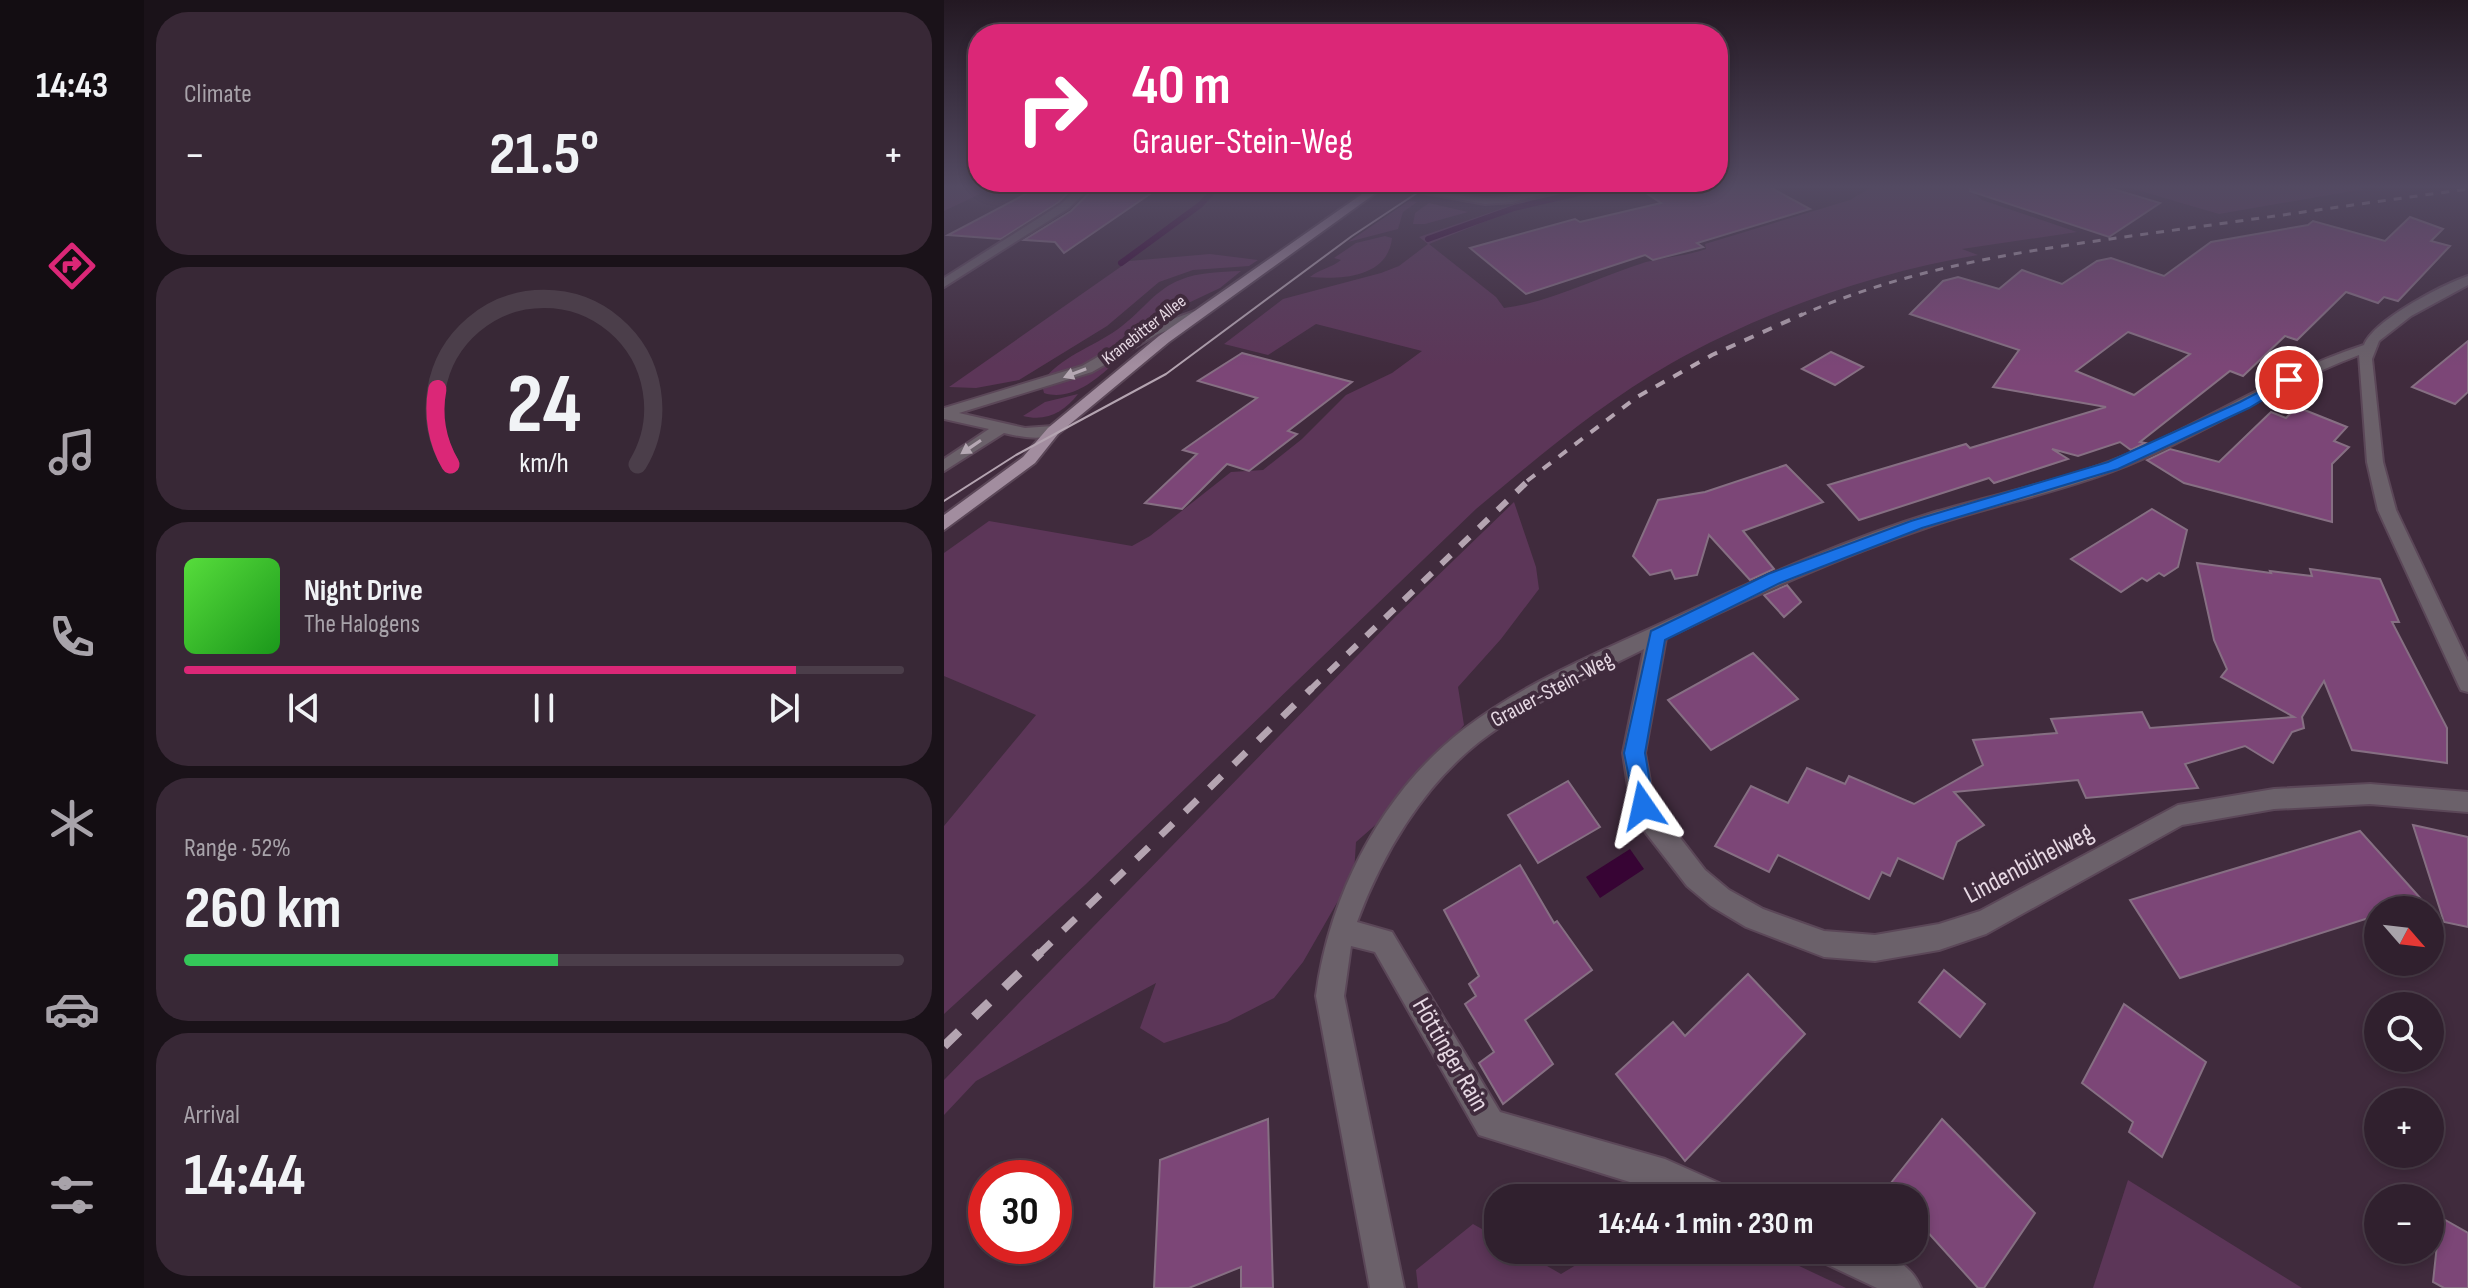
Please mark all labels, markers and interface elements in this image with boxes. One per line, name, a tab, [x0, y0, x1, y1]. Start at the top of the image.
text: 40 m	[1132, 53, 1231, 120]
icon: right	[1000, 56, 1104, 160]
text: 14:43	[36, 65, 108, 108]
text: Climate	[184, 79, 252, 110]
text: 21.5°	[489, 119, 599, 191]
text: Grauer-Stein-Weg	[1132, 121, 1353, 164]
text: −	[184, 129, 206, 182]
text: +	[882, 129, 904, 182]
icon: directions	[44, 238, 100, 294]
street label: Kranebitter Allee	[1098, 291, 1190, 369]
pin	[2255, 346, 2323, 414]
text: 24	[507, 355, 581, 455]
icon: arrive	[2267, 358, 2311, 402]
one-way arrow	[1063, 367, 1087, 380]
icon: music	[44, 424, 100, 480]
one-way arrow	[961, 440, 982, 455]
text: km/h	[519, 446, 569, 481]
text: Night Drive	[304, 573, 423, 609]
icon: phone	[44, 609, 100, 665]
text: The Halogens	[304, 609, 420, 640]
street label: Grauer-Stein-Weg	[1486, 646, 1618, 734]
icon: previous	[282, 686, 326, 730]
icon: pause	[522, 686, 566, 730]
icon: next	[762, 686, 806, 730]
position arrow	[1601, 764, 1685, 848]
icon: climate	[44, 795, 100, 851]
street label: Lindenbühelweg	[1959, 817, 2099, 911]
text: Range · 52%	[184, 833, 291, 864]
text: 260 km	[184, 873, 342, 945]
north arrow	[2364, 896, 2444, 976]
map controls	[2364, 896, 2444, 1264]
icon: car	[44, 981, 100, 1037]
button: search	[2364, 992, 2444, 1072]
street label: Höttinger Rain	[1405, 993, 1495, 1117]
button: +	[2364, 1088, 2444, 1168]
text: Arrival	[184, 1100, 240, 1131]
text: 14:44	[184, 1140, 305, 1212]
speed limit sign: 30	[968, 1160, 1072, 1264]
icon: filters	[44, 1167, 100, 1223]
button: −	[2364, 1184, 2444, 1264]
text: 14:44 · 1 min · 230 m	[1599, 1206, 1813, 1242]

